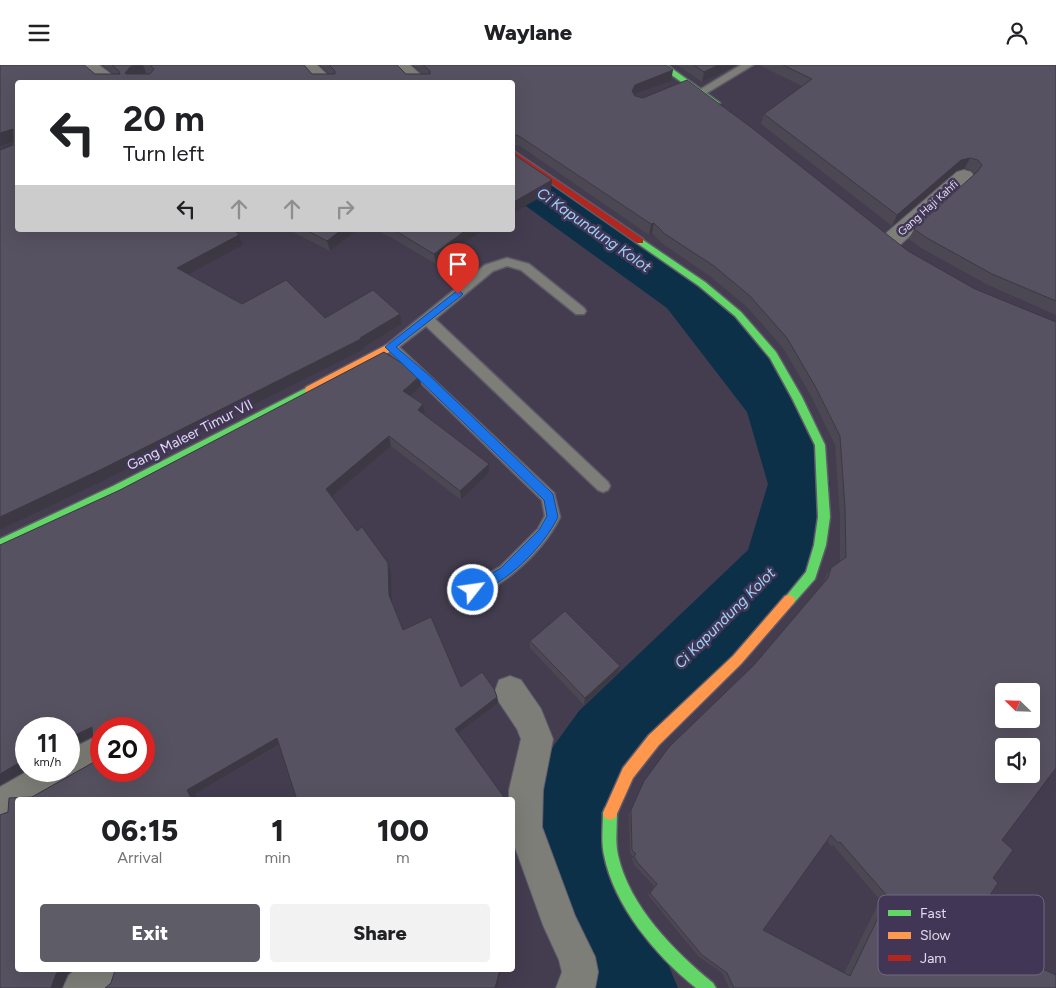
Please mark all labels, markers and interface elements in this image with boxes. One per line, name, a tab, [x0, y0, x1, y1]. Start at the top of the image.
icon: menu	[25, 19, 53, 47]
text: Waylane	[484, 19, 572, 46]
icon: person	[1003, 19, 1031, 47]
text: 20 m	[123, 98, 205, 140]
icon: left	[40, 100, 105, 165]
text: Turn left	[123, 140, 205, 167]
street label: Gang Haji Kahfi	[895, 178, 961, 238]
water label: Ci Kapundung Kolot	[533, 184, 655, 276]
icon: left	[172, 195, 200, 223]
icon: ahead	[225, 195, 253, 223]
icon: ahead	[278, 195, 306, 223]
icon: right	[331, 195, 359, 223]
pin	[437, 243, 479, 294]
icon: arrive	[444, 250, 472, 278]
street label: Gang Maleer Timur VII	[124, 396, 256, 474]
position arrow	[446, 563, 498, 615]
water label: Ci Kapundung Kolot	[671, 564, 779, 672]
north arrow	[995, 683, 1040, 727]
map controls	[995, 683, 1040, 783]
speed limit sign: 20	[90, 717, 155, 782]
text: 11	[37, 728, 58, 758]
button: sound	[995, 738, 1040, 783]
text: km/h	[34, 755, 61, 769]
text: 06:15	[101, 812, 178, 849]
text: 1	[271, 812, 284, 849]
text: 100	[377, 812, 429, 849]
text: Arrival	[117, 848, 162, 867]
text: min	[264, 848, 291, 867]
text: m	[396, 848, 410, 867]
legend	[878, 895, 1044, 975]
button: Exit	[40, 904, 260, 962]
button: Share	[270, 904, 490, 962]
text: Fast	[920, 905, 946, 922]
text: Slow	[920, 927, 951, 944]
text: Jam	[920, 950, 946, 967]

